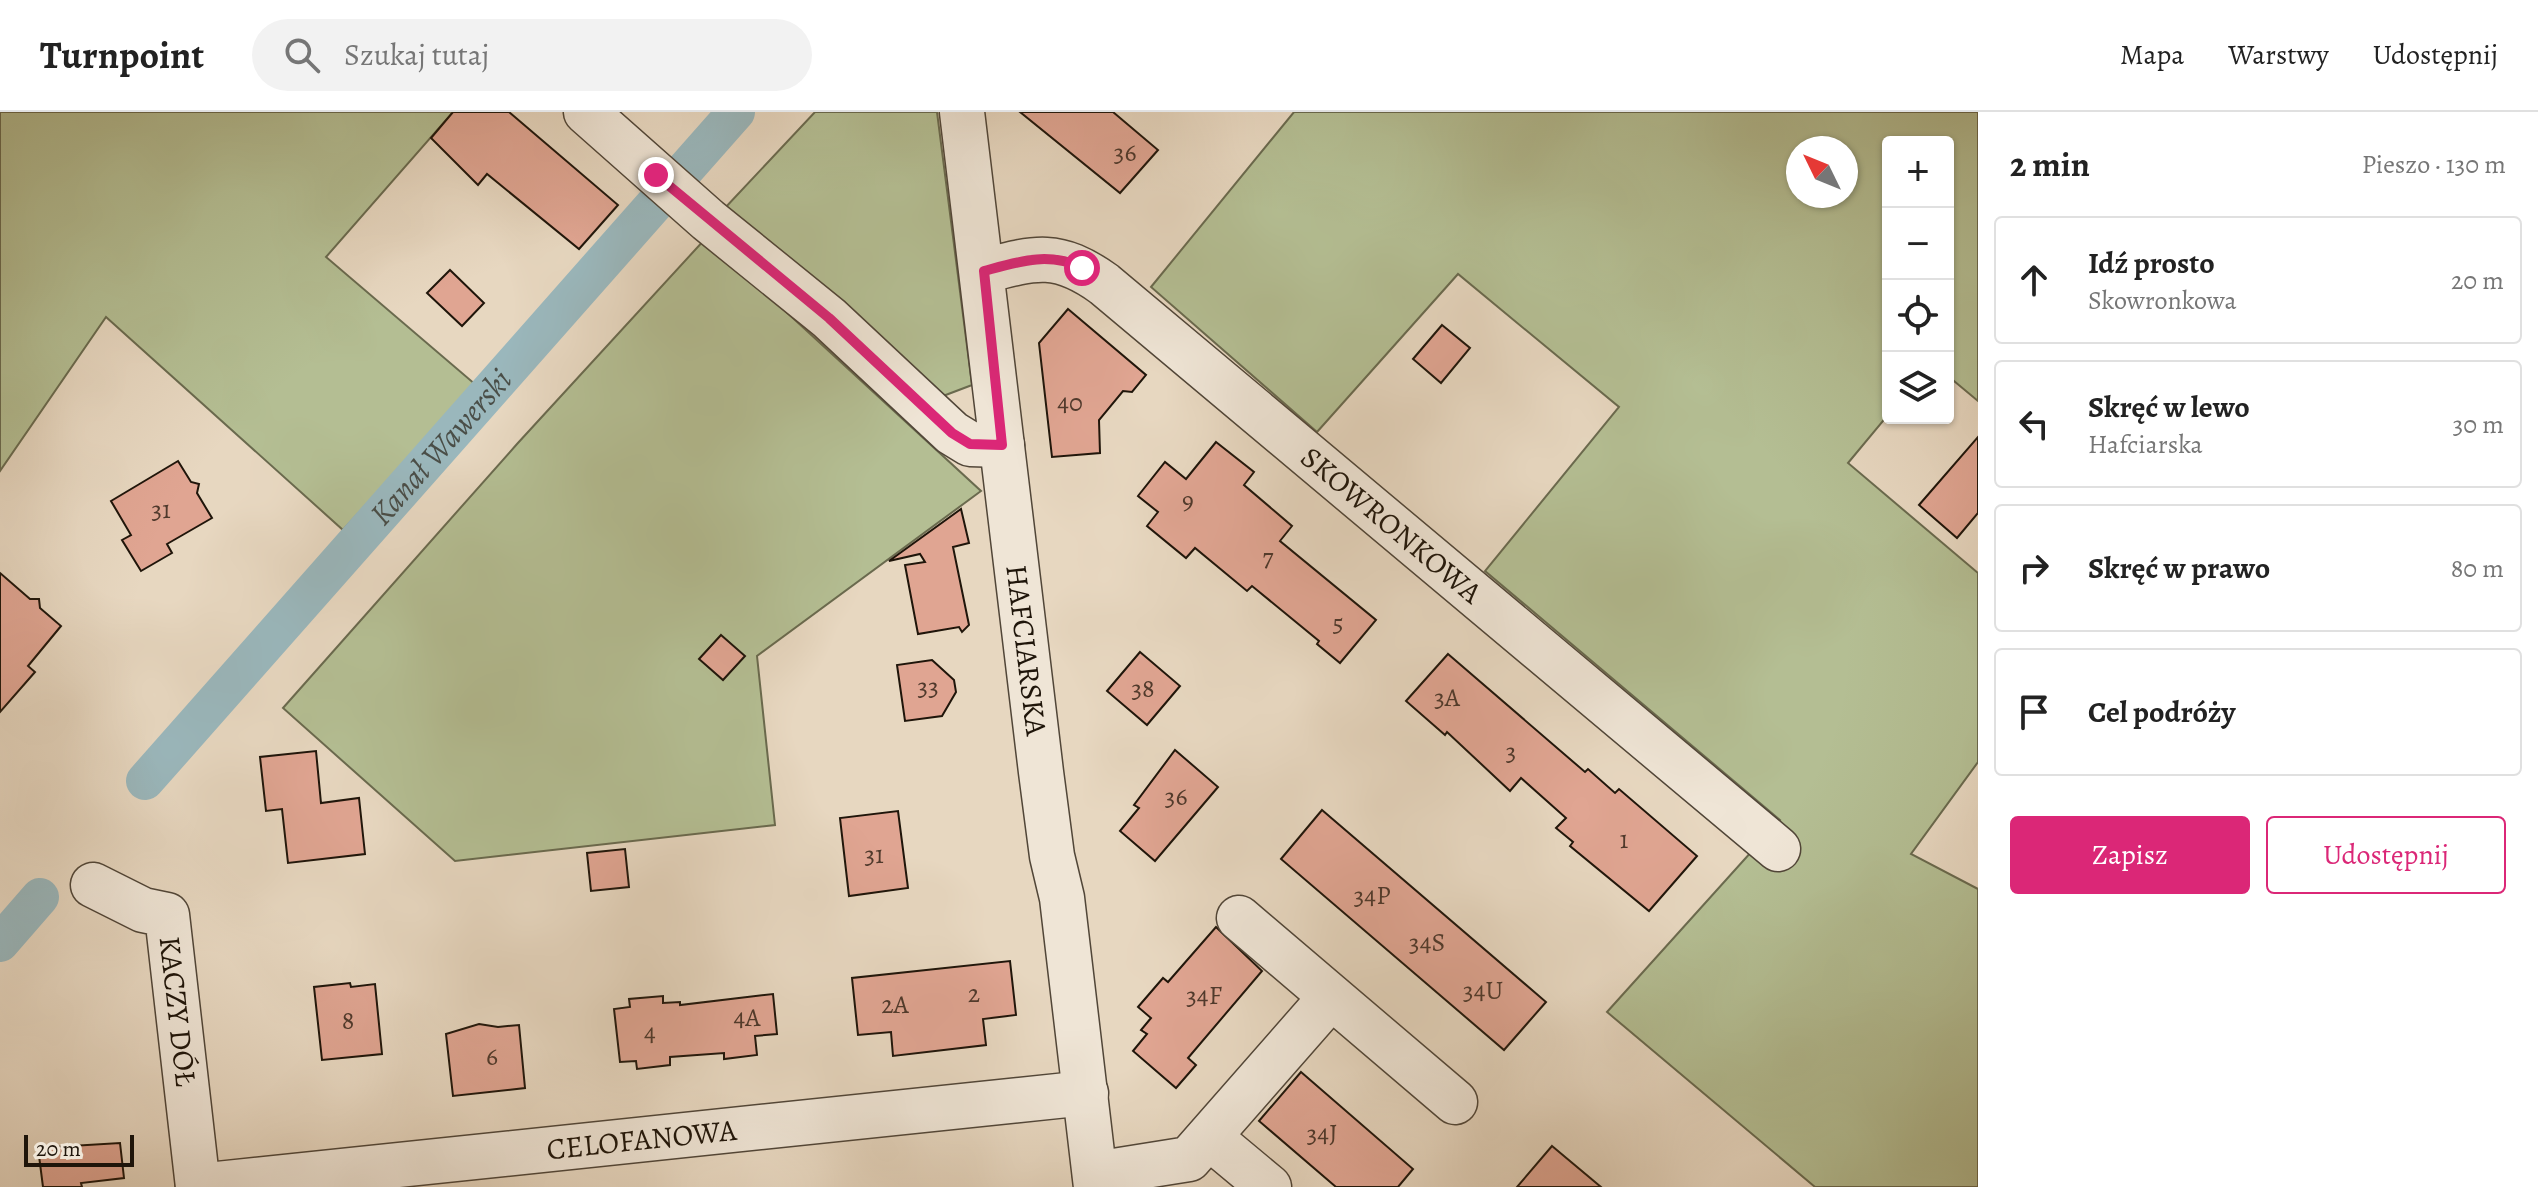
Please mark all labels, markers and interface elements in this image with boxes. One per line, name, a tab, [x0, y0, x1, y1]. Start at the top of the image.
search box	[252, 19, 812, 91]
text: Turnpoint	[40, 29, 204, 81]
icon: search	[280, 33, 324, 77]
text: Szukaj tutaj	[344, 35, 489, 75]
text: Mapa	[2120, 36, 2184, 74]
text: Warstwy	[2228, 36, 2329, 74]
text: Udostępnij	[2373, 36, 2498, 74]
house number: 36	[1114, 135, 1136, 170]
north arrow	[1786, 136, 1858, 208]
map controls	[1882, 136, 1954, 424]
button: +	[1882, 136, 1954, 208]
text: 2 min	[2010, 141, 2090, 188]
text: Pieszo · 130 m	[2362, 147, 2506, 182]
route end	[638, 157, 674, 193]
button: −	[1882, 208, 1954, 280]
text: Idź prosto	[2088, 243, 2215, 283]
route start	[1064, 250, 1100, 286]
icon: ahead	[2012, 258, 2056, 302]
text: 20 m	[2451, 263, 2504, 298]
button: locate	[1882, 280, 1954, 352]
text: Skowronkowa	[2088, 283, 2237, 318]
button: layers	[1882, 352, 1954, 424]
water label: Kanał Wawerski	[359, 359, 521, 534]
house number: 40	[1057, 385, 1083, 420]
text: Skręć w lewo	[2088, 387, 2250, 427]
icon: left	[2012, 402, 2056, 446]
text: 30 m	[2453, 407, 2504, 442]
text: Hafciarska	[2088, 427, 2203, 462]
street label: SKOWRONKOWA	[1292, 437, 1491, 613]
house number: 9	[1182, 483, 1194, 518]
house number: 31	[151, 492, 171, 527]
house number: 7	[1263, 540, 1274, 575]
icon: right	[2012, 546, 2056, 590]
text: Skręć w prawo	[2088, 548, 2270, 588]
text: 80 m	[2451, 551, 2504, 586]
street label: HAFCIARSKA	[996, 562, 1057, 738]
house number: 5	[1332, 605, 1344, 640]
house number: 33	[917, 669, 939, 704]
house number: 38	[1131, 671, 1155, 706]
house number: 3A	[1434, 680, 1461, 715]
icon: arrive	[2012, 690, 2056, 734]
text: Cel podróży	[2088, 692, 2235, 732]
house number: 3	[1506, 734, 1516, 769]
house number: 36	[1165, 779, 1187, 814]
button: Zapisz	[2010, 816, 2250, 894]
button: Udostępnij	[2266, 816, 2506, 894]
house number: 1	[1620, 822, 1629, 857]
house number: 31	[864, 837, 884, 872]
house number: 34P	[1354, 878, 1390, 913]
house number: 34S	[1409, 925, 1445, 960]
street label: KACZY DÓŁ	[150, 934, 207, 1090]
house number: 34U	[1463, 973, 1503, 1008]
house number: 2	[968, 976, 980, 1011]
house number: 34F	[1186, 978, 1222, 1013]
house number: 2A	[881, 987, 910, 1022]
house number: 4A	[734, 1000, 761, 1035]
house number: 8	[342, 1003, 354, 1038]
house number: 4	[644, 1015, 656, 1050]
house number: 6	[486, 1039, 498, 1074]
street label: CELOFANOWA	[545, 1110, 739, 1169]
house number: 34J	[1306, 1116, 1338, 1151]
scale bar	[24, 1131, 134, 1167]
text: 20 m	[36, 1134, 81, 1164]

